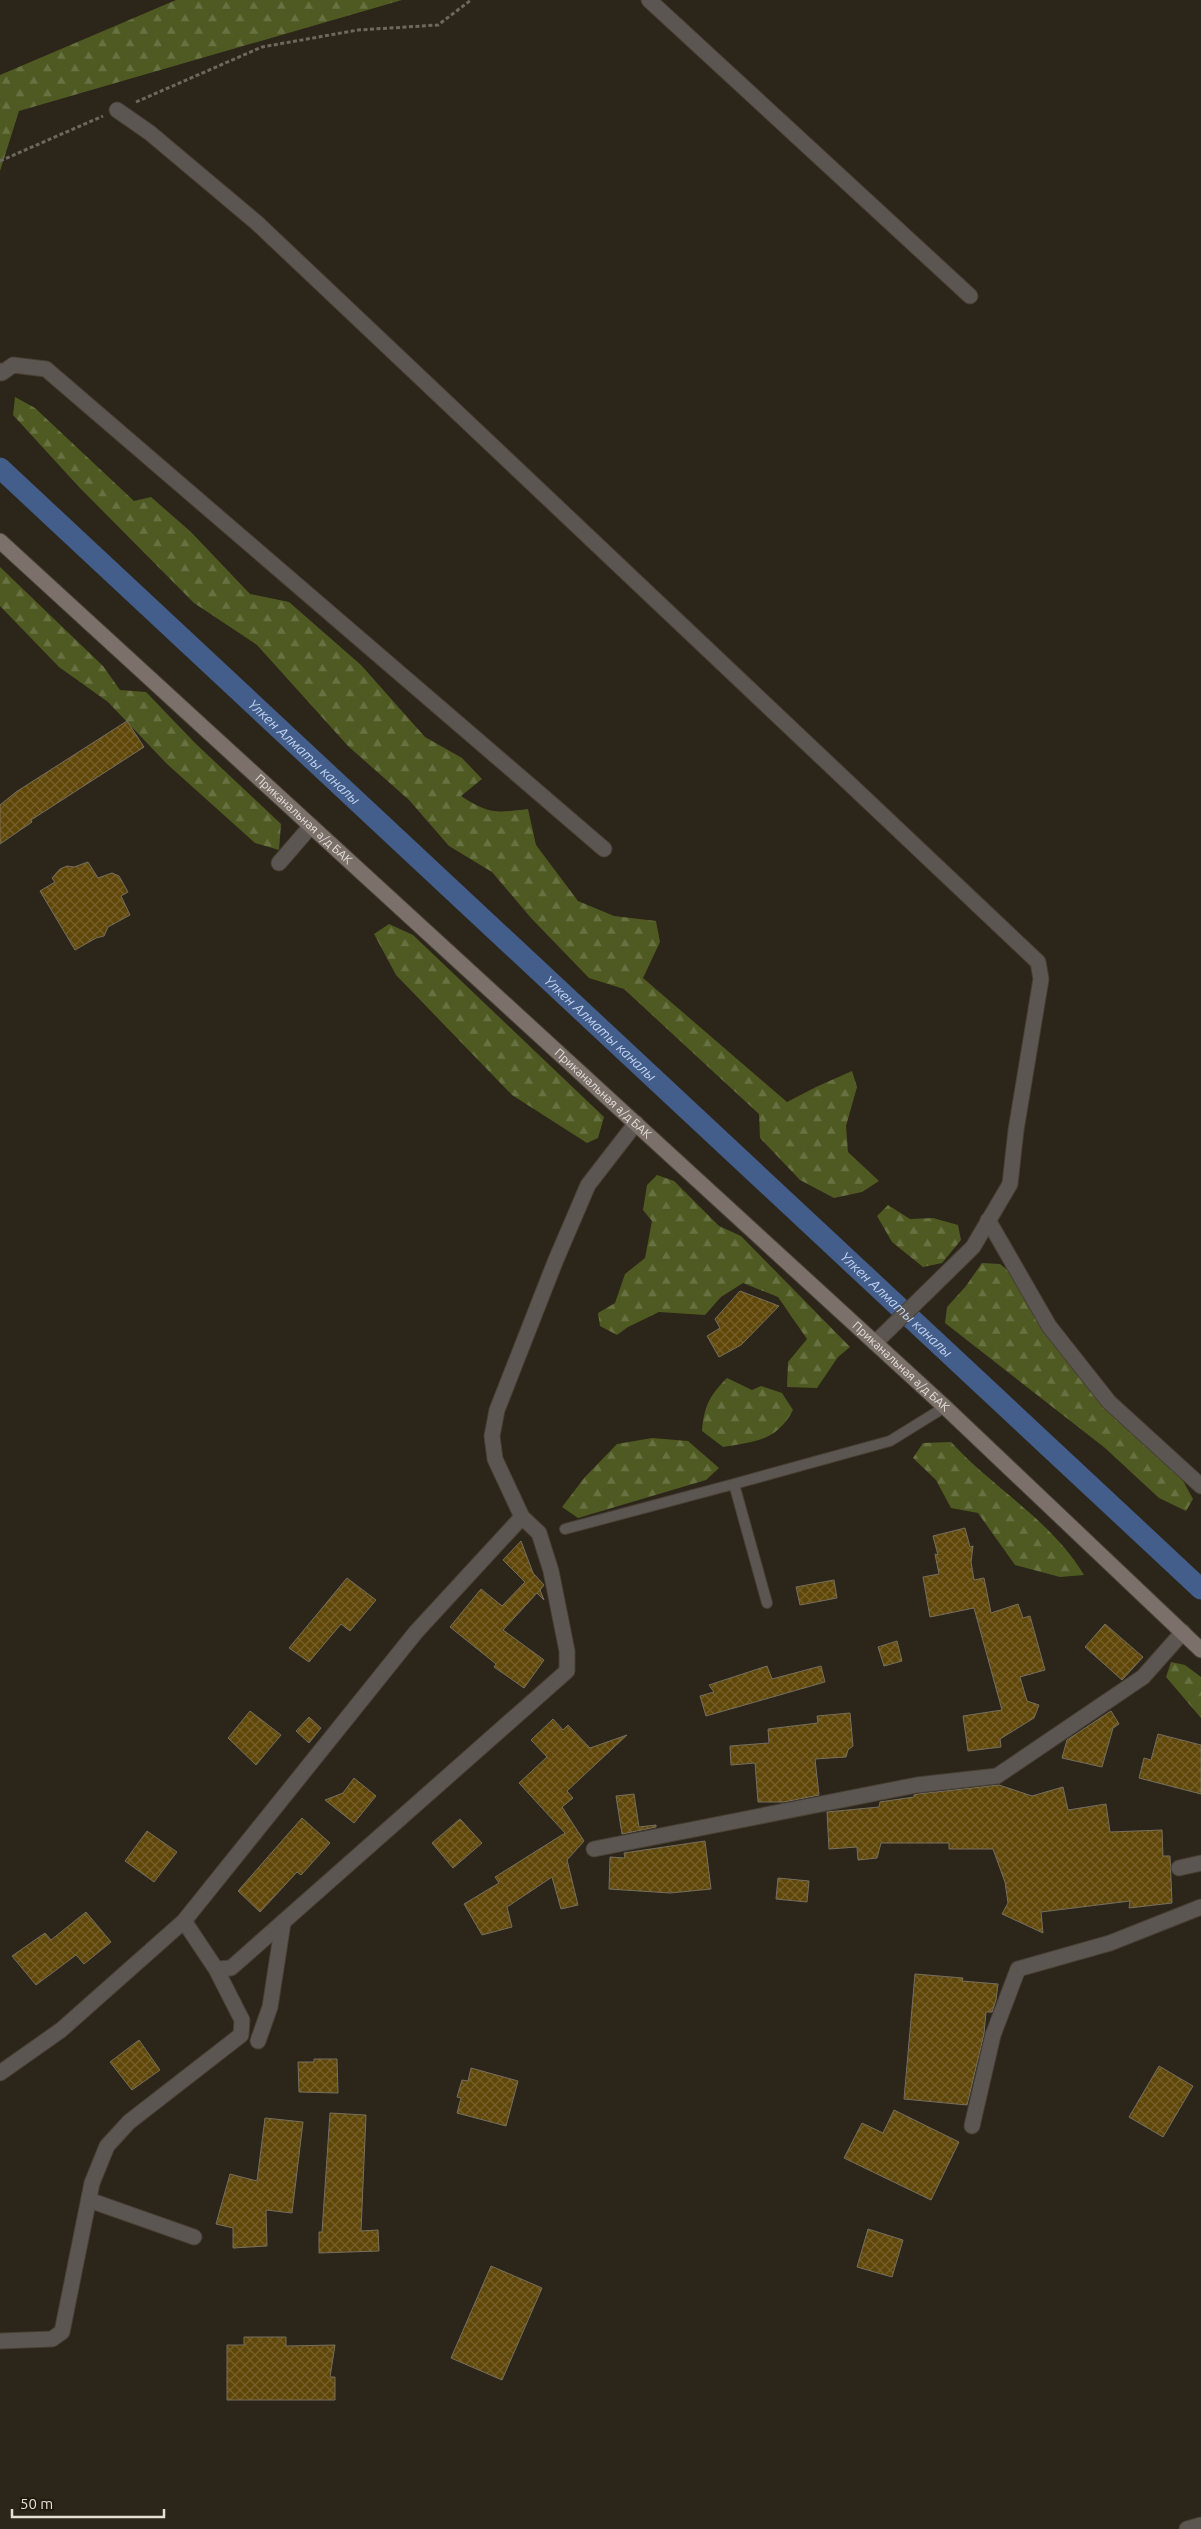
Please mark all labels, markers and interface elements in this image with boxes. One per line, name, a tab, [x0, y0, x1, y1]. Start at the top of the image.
water label: Үлкен Алматы каналы	[245, 696, 364, 808]
street label: Приканальная а/д БАК	[253, 771, 356, 867]
water label: Үлкен Алматы каналы	[541, 972, 660, 1085]
street label: Приканальная а/д БАК	[552, 1046, 655, 1141]
water label: Үлкен Алматы каналы	[837, 1249, 956, 1361]
street label: Приканальная а/д БАК	[850, 1319, 953, 1414]
scale bar	[12, 2486, 165, 2518]
text: 50 m	[20, 2495, 53, 2512]

